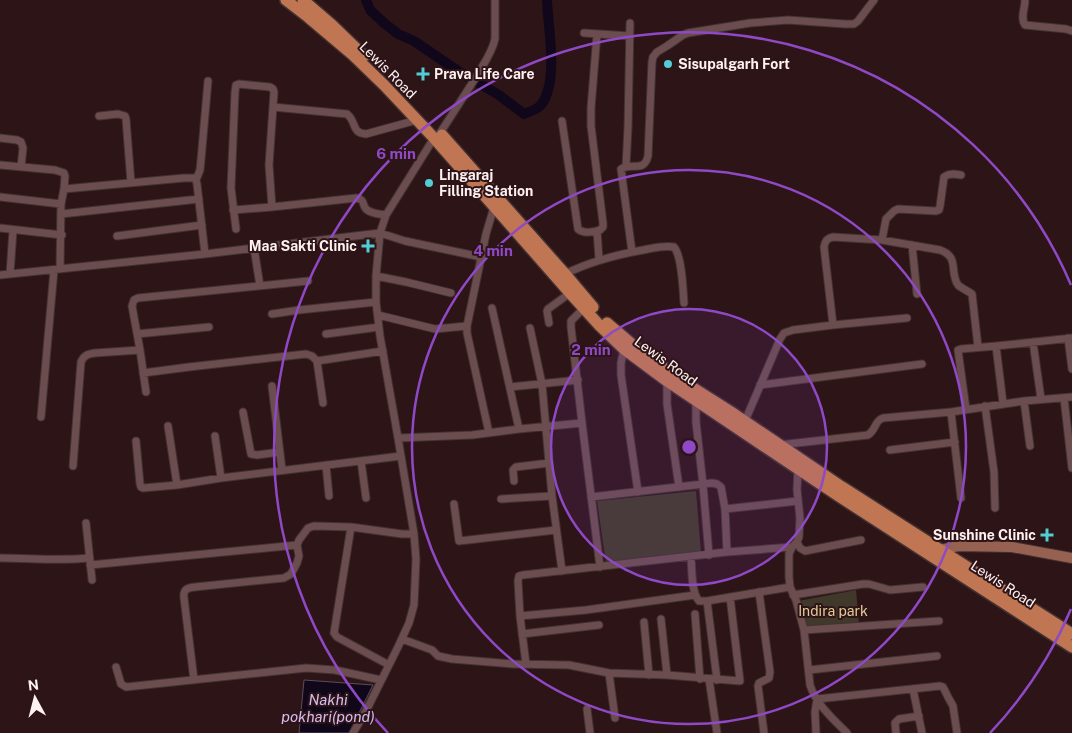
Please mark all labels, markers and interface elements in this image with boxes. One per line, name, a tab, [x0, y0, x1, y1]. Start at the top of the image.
street label: Lewis Road	[356, 38, 420, 102]
place label: Sisupalgarh Fort	[678, 56, 790, 72]
marker: Sisupalgarh Fort	[662, 58, 674, 70]
place label: Prava Life Care	[434, 66, 535, 82]
marker: Prava Life Care	[416, 67, 430, 81]
text: 6 min	[376, 145, 416, 162]
place label: Lingaraj Filling Station	[439, 167, 533, 199]
marker: Lingaraj Filling Station	[423, 177, 435, 189]
place label: Maa Sakti Clinic	[249, 238, 357, 254]
marker: Maa Sakti Clinic	[361, 239, 375, 253]
text: 4 min	[473, 242, 513, 259]
street label: Lewis Road	[632, 333, 700, 389]
text: 2 min	[571, 341, 611, 358]
centre of rings	[680, 438, 698, 456]
place label: Sunshine Clinic	[933, 527, 1036, 543]
marker: Sunshine Clinic	[1040, 528, 1054, 542]
street label: Lewis Road	[968, 557, 1038, 611]
park label: Indira park	[798, 603, 868, 619]
north arrow	[10, 673, 60, 723]
text: N	[27, 676, 40, 694]
water label: Nakhi pokhari(pond)	[281, 691, 375, 725]

